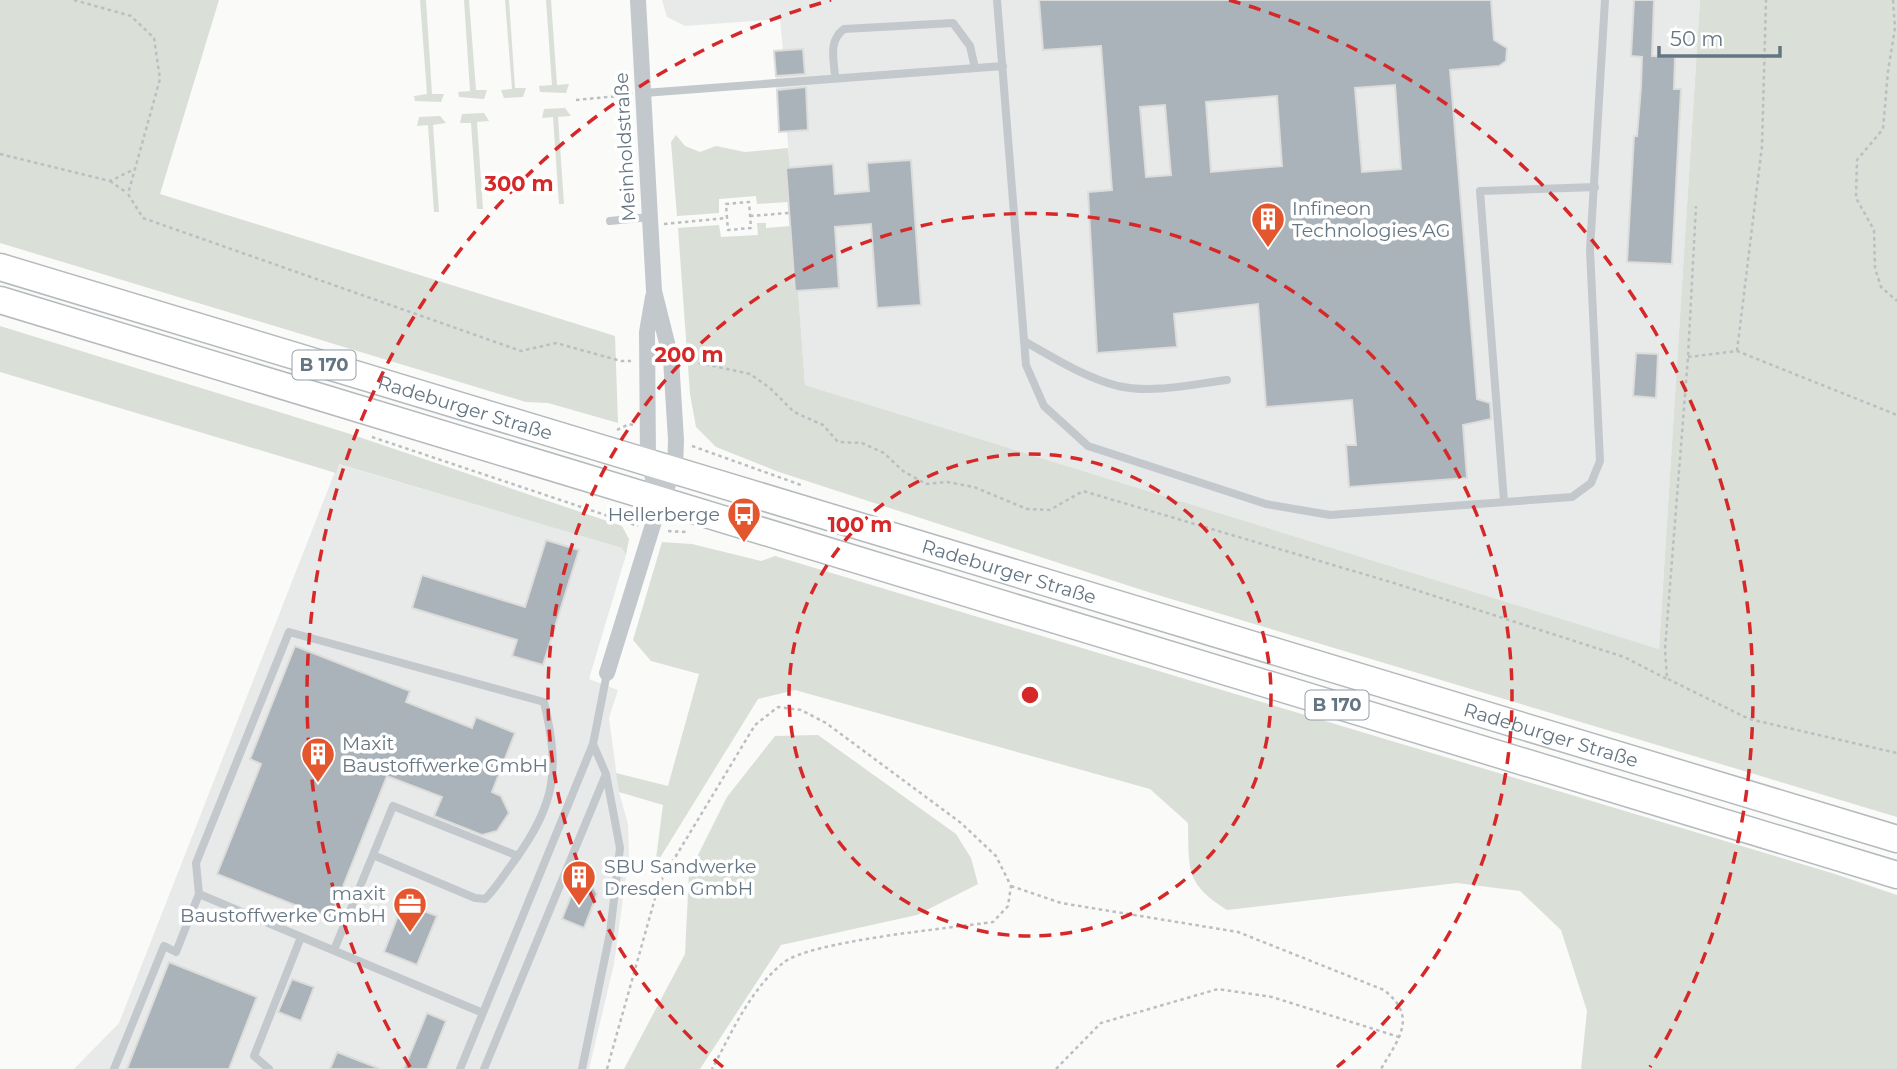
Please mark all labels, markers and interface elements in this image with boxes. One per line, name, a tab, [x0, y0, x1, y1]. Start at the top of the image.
scale bar	[1659, 14, 1780, 58]
text: 50 m	[1670, 26, 1724, 51]
street label: Meinholdstraße	[610, 72, 640, 222]
text: 300 m	[484, 171, 553, 196]
place label: Infineon Technologies AG	[1292, 197, 1451, 242]
building icon: Infineon Technologies AG	[1249, 200, 1287, 249]
text: 200 m	[655, 342, 723, 367]
road number: B 170	[292, 351, 356, 380]
street label: Radeburger Straße	[375, 370, 555, 444]
bus stop icon: Hellerberge	[725, 495, 763, 544]
place label: Hellerberge	[608, 503, 720, 526]
text: 100 m	[828, 512, 892, 537]
street label: Radeburger Straße	[919, 534, 1099, 608]
centre of rings	[1018, 683, 1042, 707]
road number: B 170	[1306, 690, 1368, 720]
street label: Radeburger Straße	[1461, 698, 1641, 772]
place label: Maxit Baustoffwerke GmbH	[342, 732, 548, 777]
building icon: Maxit Baustoffwerke GmbH	[299, 735, 337, 784]
place label: SBU Sandwerke Dresden GmbH	[604, 855, 756, 900]
building icon: SBU Sandwerke Dresden GmbH	[560, 858, 598, 907]
place label: maxit Baustoffwerke GmbH	[180, 882, 386, 927]
office icon: maxit Baustoffwerke GmbH	[391, 885, 429, 934]

